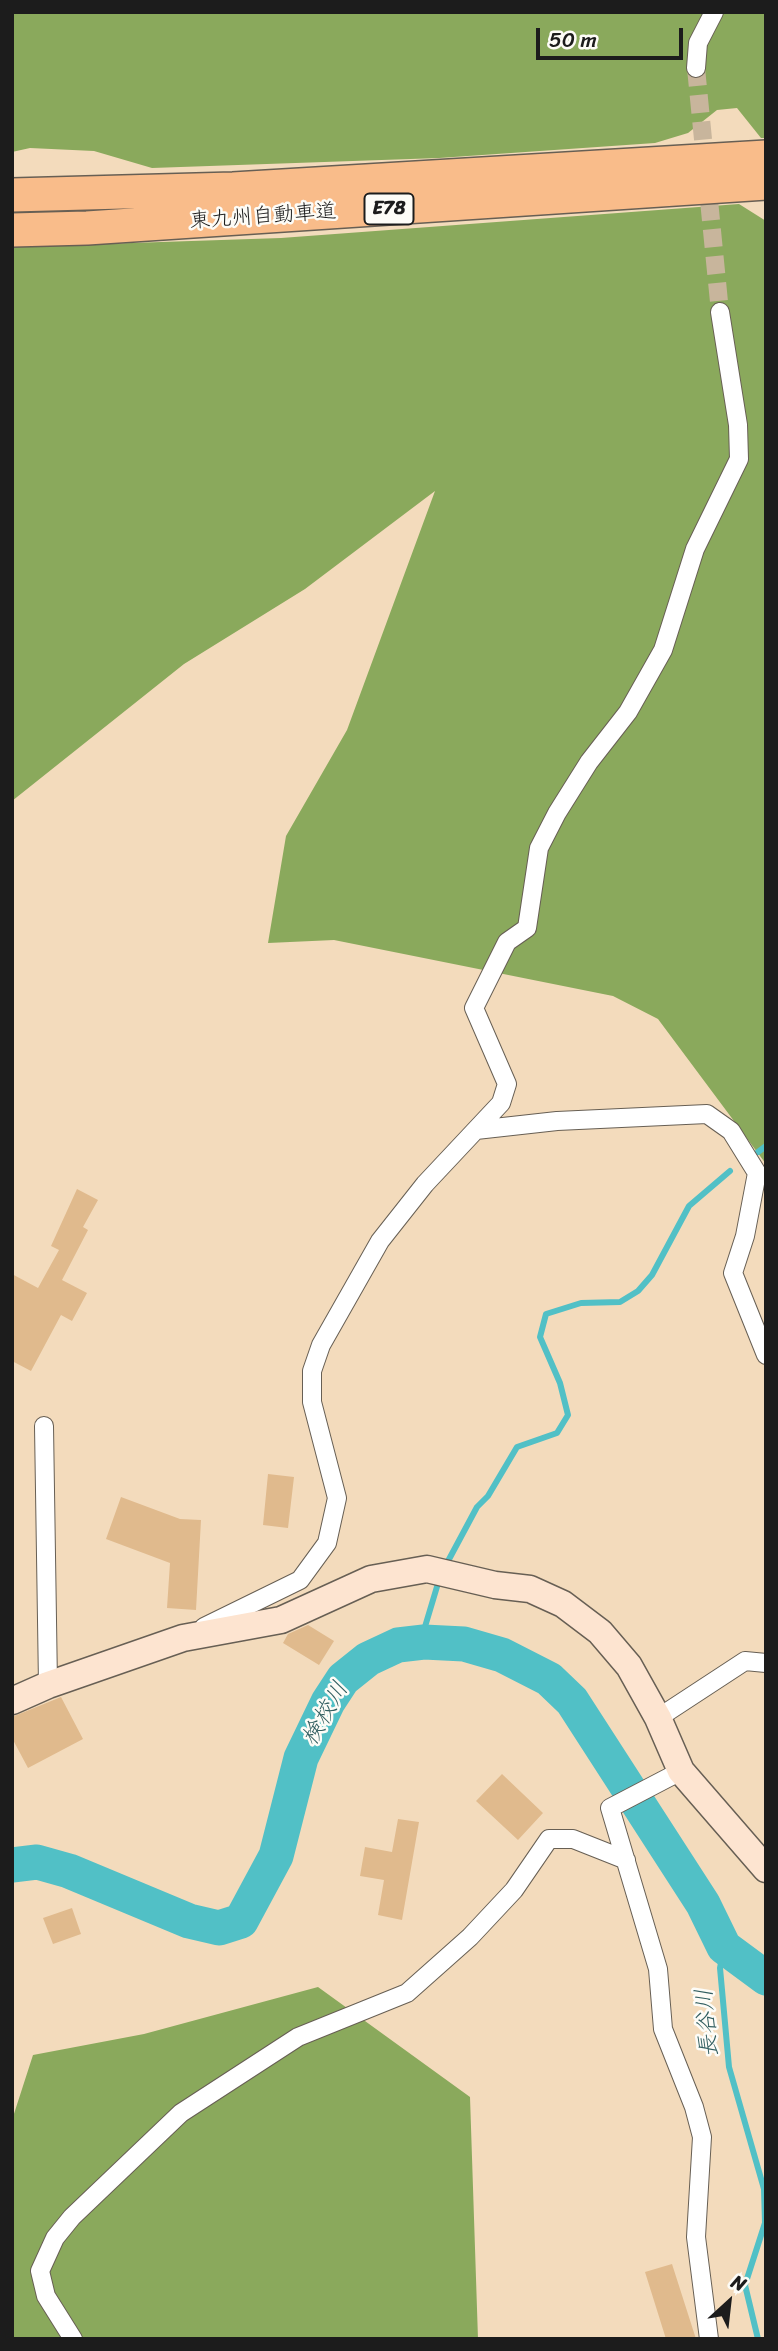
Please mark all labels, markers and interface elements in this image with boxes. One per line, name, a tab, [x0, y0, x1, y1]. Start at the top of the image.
scale bar	[540, 14, 687, 58]
text: 50 m	[549, 21, 597, 59]
road number: E78	[364, 194, 414, 224]
street label: 東九州自動車道	[189, 199, 337, 235]
water label: 検校川	[297, 1677, 355, 1751]
water label: 長谷川	[691, 1987, 725, 2059]
text: N	[725, 2265, 752, 2301]
north arrow	[694, 2267, 764, 2337]

